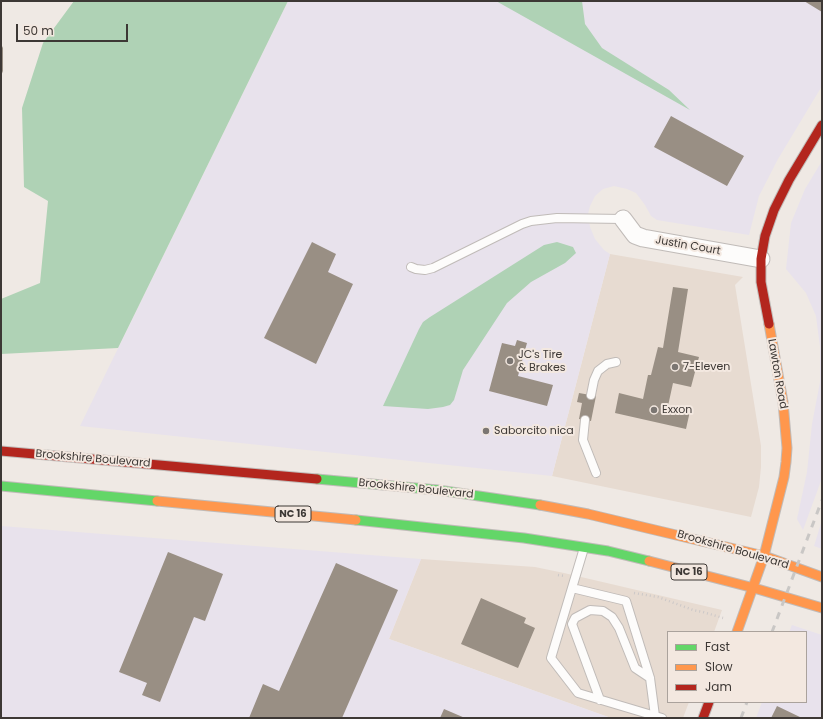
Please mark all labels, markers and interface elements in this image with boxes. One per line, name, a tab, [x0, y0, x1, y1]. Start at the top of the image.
scale bar	[18, 16, 130, 42]
text: 50 m	[23, 22, 54, 39]
street label: Justin Court	[654, 234, 722, 258]
street label: Lawton Road	[764, 338, 790, 410]
place label: JC's Tire & Brakes	[518, 348, 566, 374]
marker: JC's Tire & Brakes	[505, 356, 515, 366]
place label: 7-Eleven	[683, 360, 730, 374]
marker: 7-Eleven	[670, 362, 680, 372]
place label: Exxon	[662, 403, 692, 417]
marker: Exxon	[649, 405, 659, 415]
place label: Saborcito nica	[494, 424, 574, 438]
marker: Saborcito nica	[481, 426, 491, 436]
street label: Brookshire Boulevard	[35, 447, 151, 471]
street label: Brookshire Boulevard	[358, 476, 474, 502]
road number: NC 16	[275, 506, 311, 522]
street label: Brookshire Boulevard	[676, 528, 790, 572]
road number: NC 16	[671, 564, 707, 580]
legend	[667, 631, 807, 703]
text: Fast	[705, 638, 730, 655]
text: Slow	[705, 658, 733, 675]
text: Jam	[705, 678, 732, 695]

